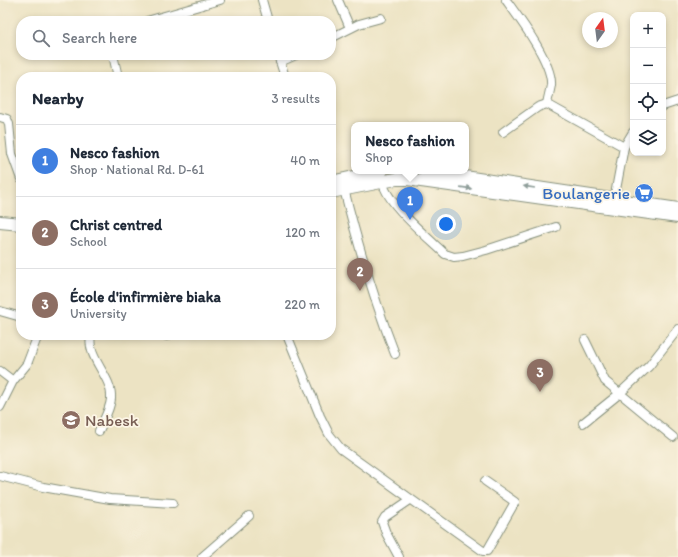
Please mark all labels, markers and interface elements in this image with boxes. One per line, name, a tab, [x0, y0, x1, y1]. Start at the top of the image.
north arrow	[582, 12, 618, 48]
map controls	[630, 12, 666, 156]
button: +	[630, 12, 666, 48]
search box	[16, 16, 336, 60]
icon: search	[30, 27, 52, 49]
text: Search here	[62, 29, 137, 47]
button: −	[630, 48, 666, 84]
button: locate	[630, 84, 666, 120]
text: Nearby	[32, 88, 84, 108]
text: 3 results	[271, 91, 320, 106]
button: layers	[630, 120, 666, 156]
popup	[351, 122, 469, 174]
text: Nesco fashion	[365, 132, 455, 150]
text: Nesco fashion	[70, 144, 160, 162]
text: Shop	[365, 150, 393, 165]
text: 1	[42, 153, 48, 168]
text: 40 m	[290, 153, 320, 168]
text: Shop · National Rd. D-61	[70, 162, 204, 177]
supermarket icon: Boulangerie	[633, 182, 655, 204]
place label: Boulangerie	[542, 183, 630, 203]
one-way arrow	[523, 184, 535, 190]
one-way arrow	[460, 185, 472, 191]
pin: 1	[397, 187, 423, 220]
your location	[436, 214, 456, 234]
text: Christ centred	[70, 216, 162, 234]
text: 2	[42, 225, 48, 240]
text: 120 m	[285, 225, 320, 240]
text: School	[70, 234, 107, 249]
pin: 2	[347, 258, 373, 291]
text: École d'infirmière biaka	[70, 288, 221, 306]
text: 3	[41, 297, 49, 312]
text: 220 m	[284, 297, 320, 312]
text: University	[70, 306, 127, 321]
pin: 3	[527, 359, 553, 392]
school or university icon: Nabesk	[60, 409, 82, 431]
place label: Nabesk	[85, 410, 139, 430]

